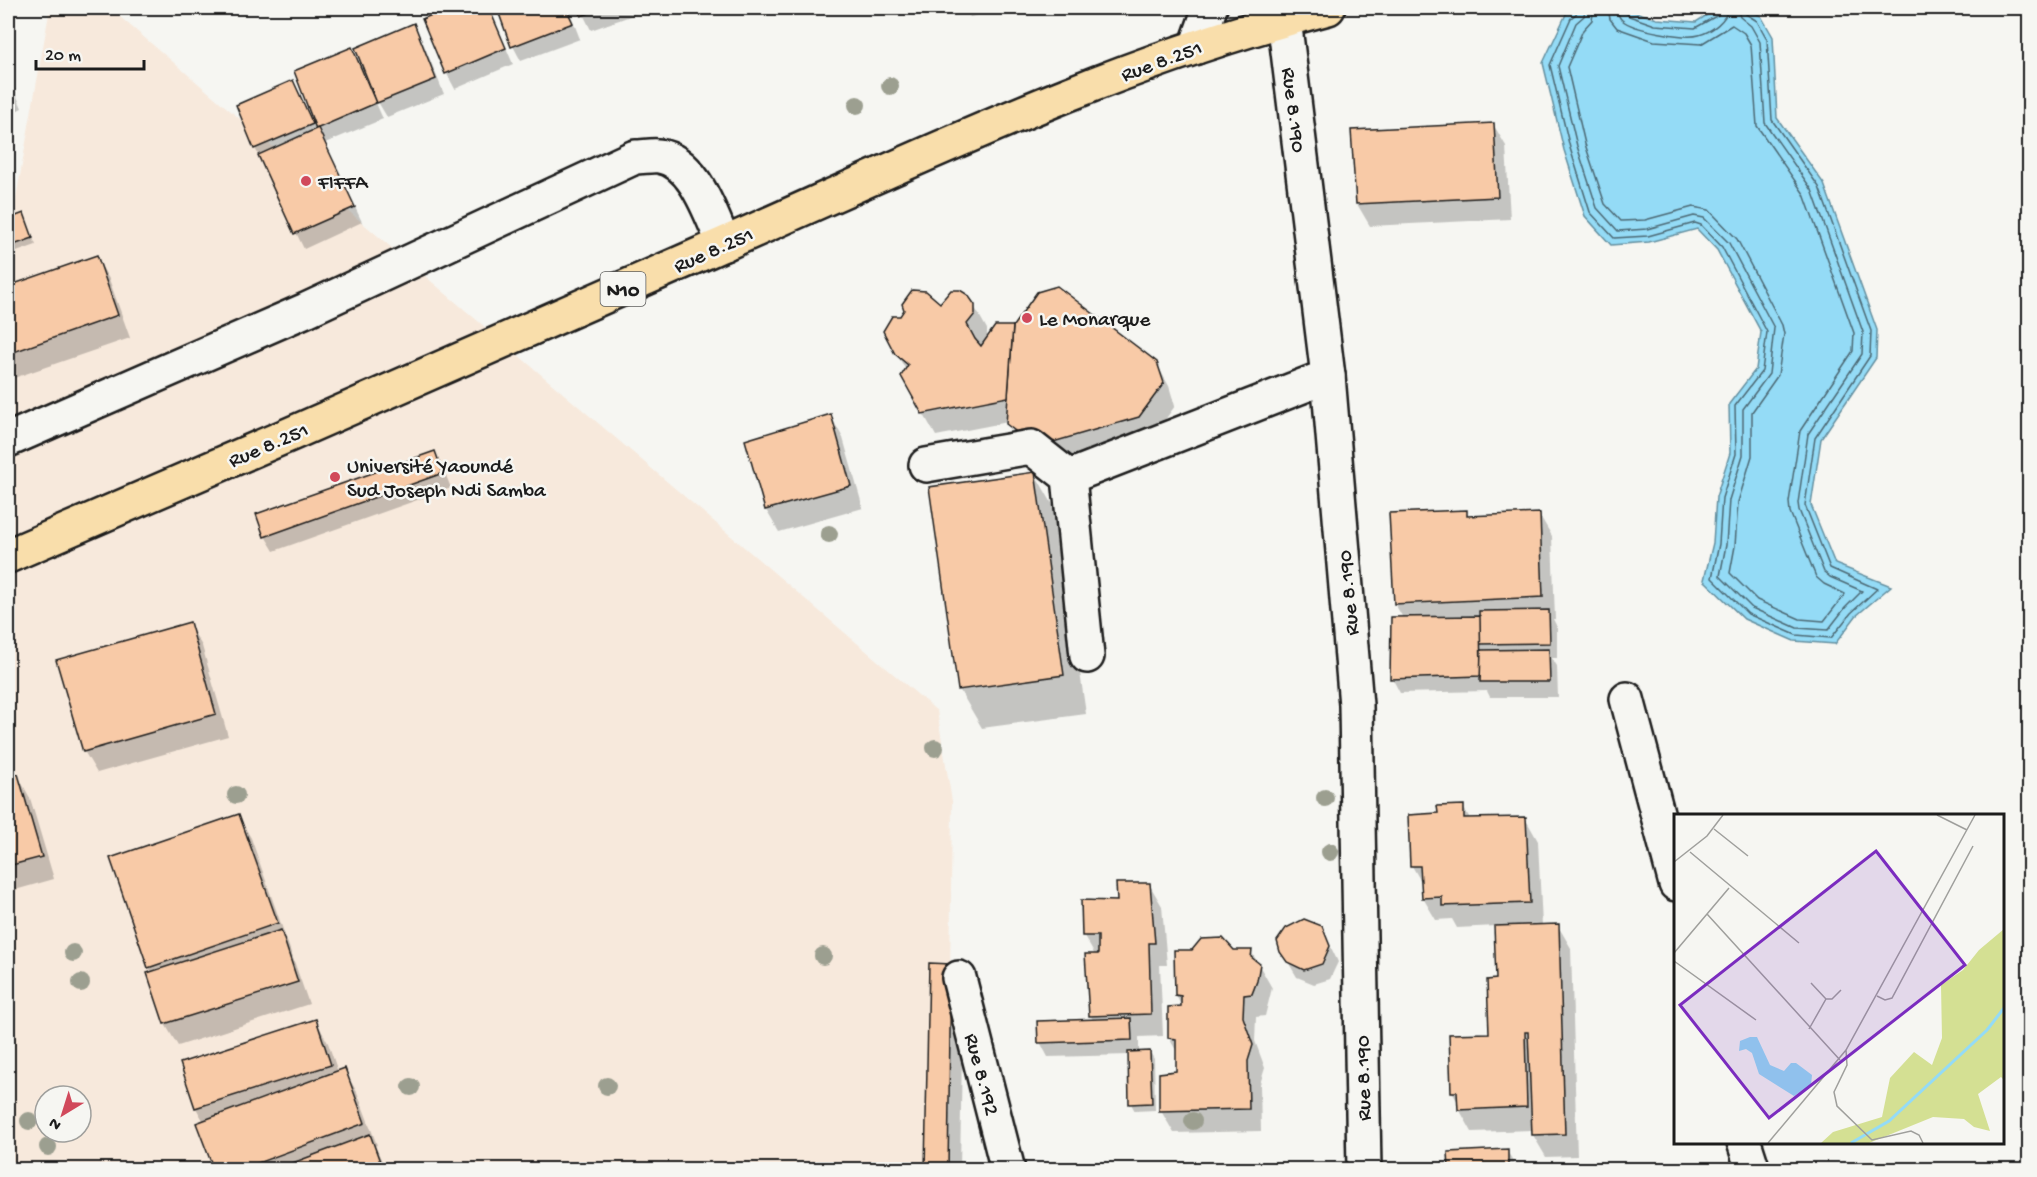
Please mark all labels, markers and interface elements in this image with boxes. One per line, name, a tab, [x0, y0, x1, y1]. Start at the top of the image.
scale bar	[36, 33, 144, 71]
street label: Rue 8.251	[1118, 37, 1206, 90]
text: 20 m	[45, 46, 81, 67]
street label: Rue 8.190	[1274, 66, 1309, 155]
place label: FIFFA	[317, 172, 369, 197]
marker: FIFFA	[299, 174, 313, 188]
street label: Rue 8.251	[671, 224, 758, 281]
road number: N10	[600, 272, 646, 306]
place label: Le Monarque	[1039, 309, 1151, 334]
marker: Le Monarque	[1020, 311, 1034, 325]
street label: Rue 8.251	[226, 419, 313, 475]
place label: Université Yaoundé Sud Joseph Ndi Samba	[347, 456, 547, 505]
marker: Université Yaoundé Sud Joseph Ndi Samba	[328, 470, 342, 484]
street label: Rue 8.190	[1334, 549, 1367, 636]
inset map	[1674, 814, 2004, 1144]
street label: Rue 8.192	[957, 1031, 1003, 1119]
street label: Rue 8.190	[1352, 1035, 1379, 1121]
north arrow	[33, 1084, 93, 1144]
text: N	[46, 1112, 66, 1134]

